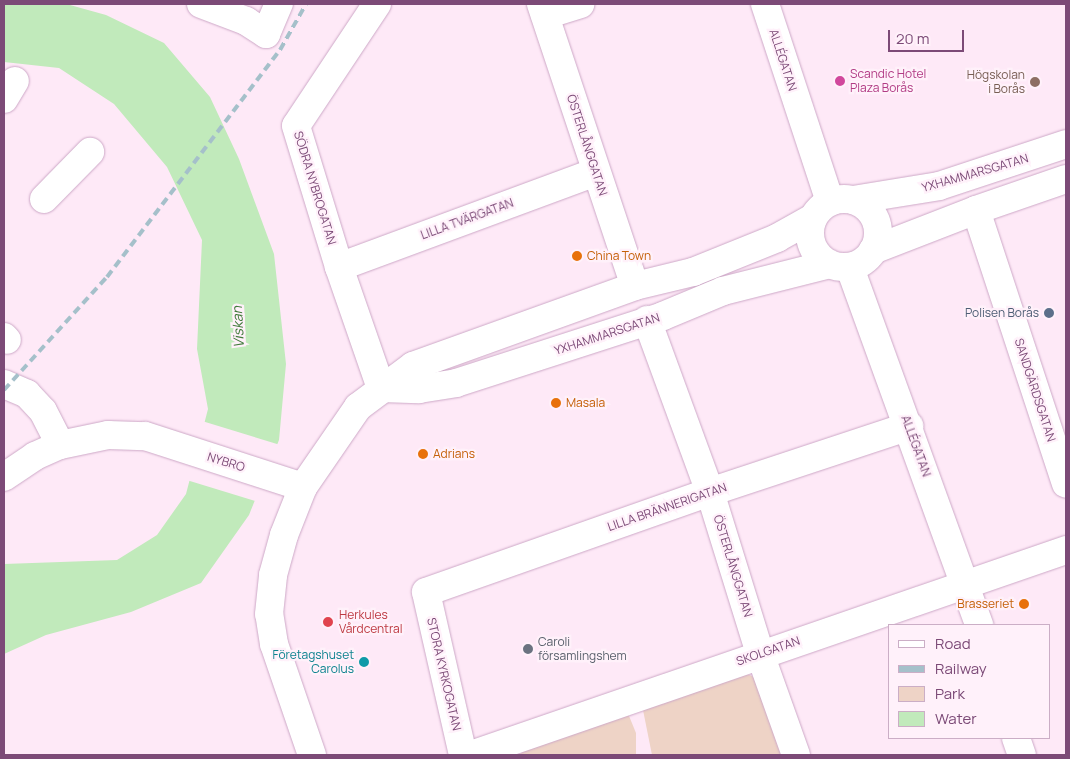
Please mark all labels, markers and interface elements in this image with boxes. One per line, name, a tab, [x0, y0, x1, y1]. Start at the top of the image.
scale bar	[890, 20, 966, 52]
street label: ALLÉGATAN	[766, 27, 800, 93]
text: 20 m	[896, 28, 929, 49]
place label: Scandic Hotel Plaza Borås	[850, 67, 926, 95]
place label: Högskolan i Borås	[967, 68, 1025, 96]
marker: Scandic Hotel Plaza Borås	[834, 75, 846, 87]
marker: Högskolan i Borås	[1029, 76, 1041, 88]
street label: ÖSTERLÅNGGATAN	[564, 92, 610, 198]
street label: SÖDRA NYBROGATAN	[291, 129, 339, 247]
street label: YXHAMMARSGATAN	[920, 151, 1030, 195]
street label: LILLA TVÄRGATAN	[419, 196, 515, 242]
place label: China Town	[587, 249, 651, 263]
marker: China Town	[571, 250, 583, 262]
water label: Viskan	[229, 306, 247, 348]
place label: Polisen Borås	[965, 306, 1039, 320]
marker: Polisen Borås	[1043, 307, 1055, 319]
street label: YXHAMMARSGATAN	[552, 310, 662, 358]
street label: SANDGÄRDSGATAN	[1011, 336, 1059, 444]
place label: Masala	[566, 396, 605, 410]
marker: Masala	[550, 397, 562, 409]
street label: ALLÉGATAN	[898, 413, 934, 479]
place label: Adrians	[433, 447, 475, 461]
marker: Adrians	[417, 448, 429, 460]
street label: NYBRO	[205, 449, 247, 475]
street label: LILLA BRÄNNERIGATAN	[605, 480, 729, 534]
street label: ÖSTERLÅNGGATAN	[711, 513, 755, 619]
place label: Brasseriet	[957, 597, 1014, 611]
marker: Brasseriet	[1018, 598, 1030, 610]
place label: Herkules Vårdcentral	[339, 608, 402, 636]
marker: Herkules Vårdcentral	[321, 615, 335, 629]
street label: STORA KYRKOGATAN	[424, 616, 464, 732]
legend	[888, 624, 1050, 739]
street label: SKOLGATAN	[734, 633, 802, 669]
text: Road	[935, 633, 971, 654]
place label: Caroli församlingshem	[538, 635, 627, 663]
marker: Caroli församlingshem	[522, 643, 534, 655]
place label: Företagshuset Carolus	[273, 648, 354, 676]
marker: Företagshuset Carolus	[358, 656, 370, 668]
text: Railway	[935, 658, 987, 679]
text: Park	[935, 683, 965, 704]
text: Water	[935, 708, 977, 729]

